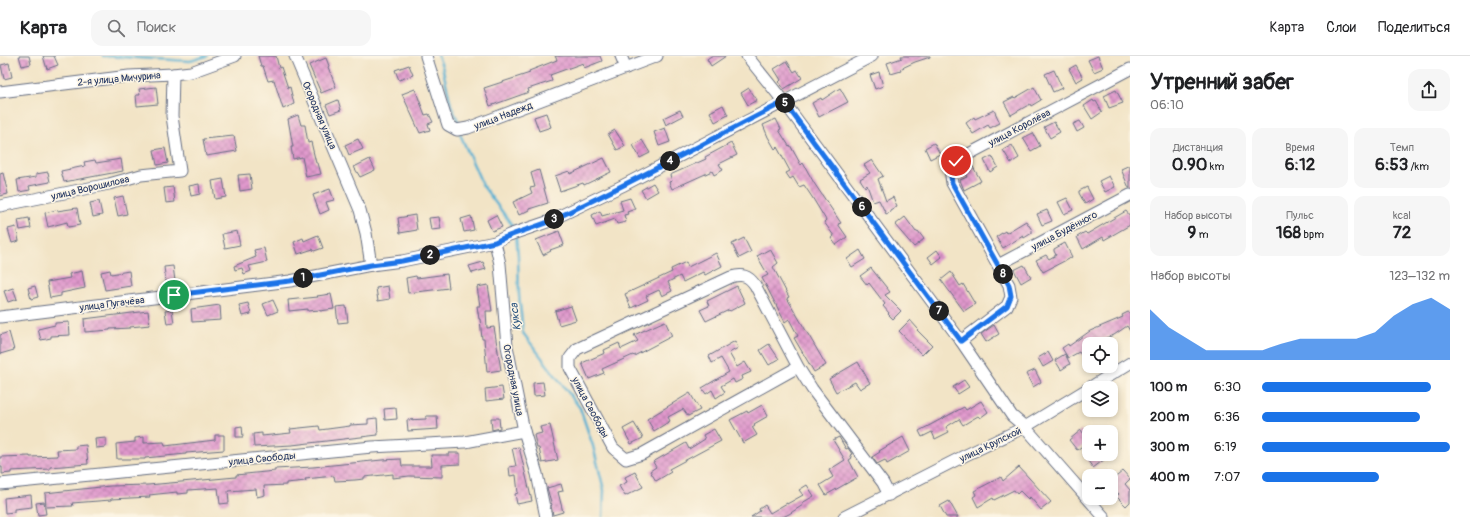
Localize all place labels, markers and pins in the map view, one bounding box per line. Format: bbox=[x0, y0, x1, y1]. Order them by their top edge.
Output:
pin: 5 bbox=[775, 93, 795, 113]
pin bbox=[939, 144, 973, 178]
pin: 4 bbox=[660, 151, 680, 171]
pin: 6 bbox=[852, 197, 872, 217]
pin: 3 bbox=[544, 209, 564, 229]
pin: 2 bbox=[420, 245, 440, 265]
pin: 8 bbox=[993, 264, 1013, 284]
pin: 1 bbox=[293, 268, 313, 288]
pin bbox=[157, 278, 191, 312]
pin: 7 bbox=[929, 301, 949, 321]

